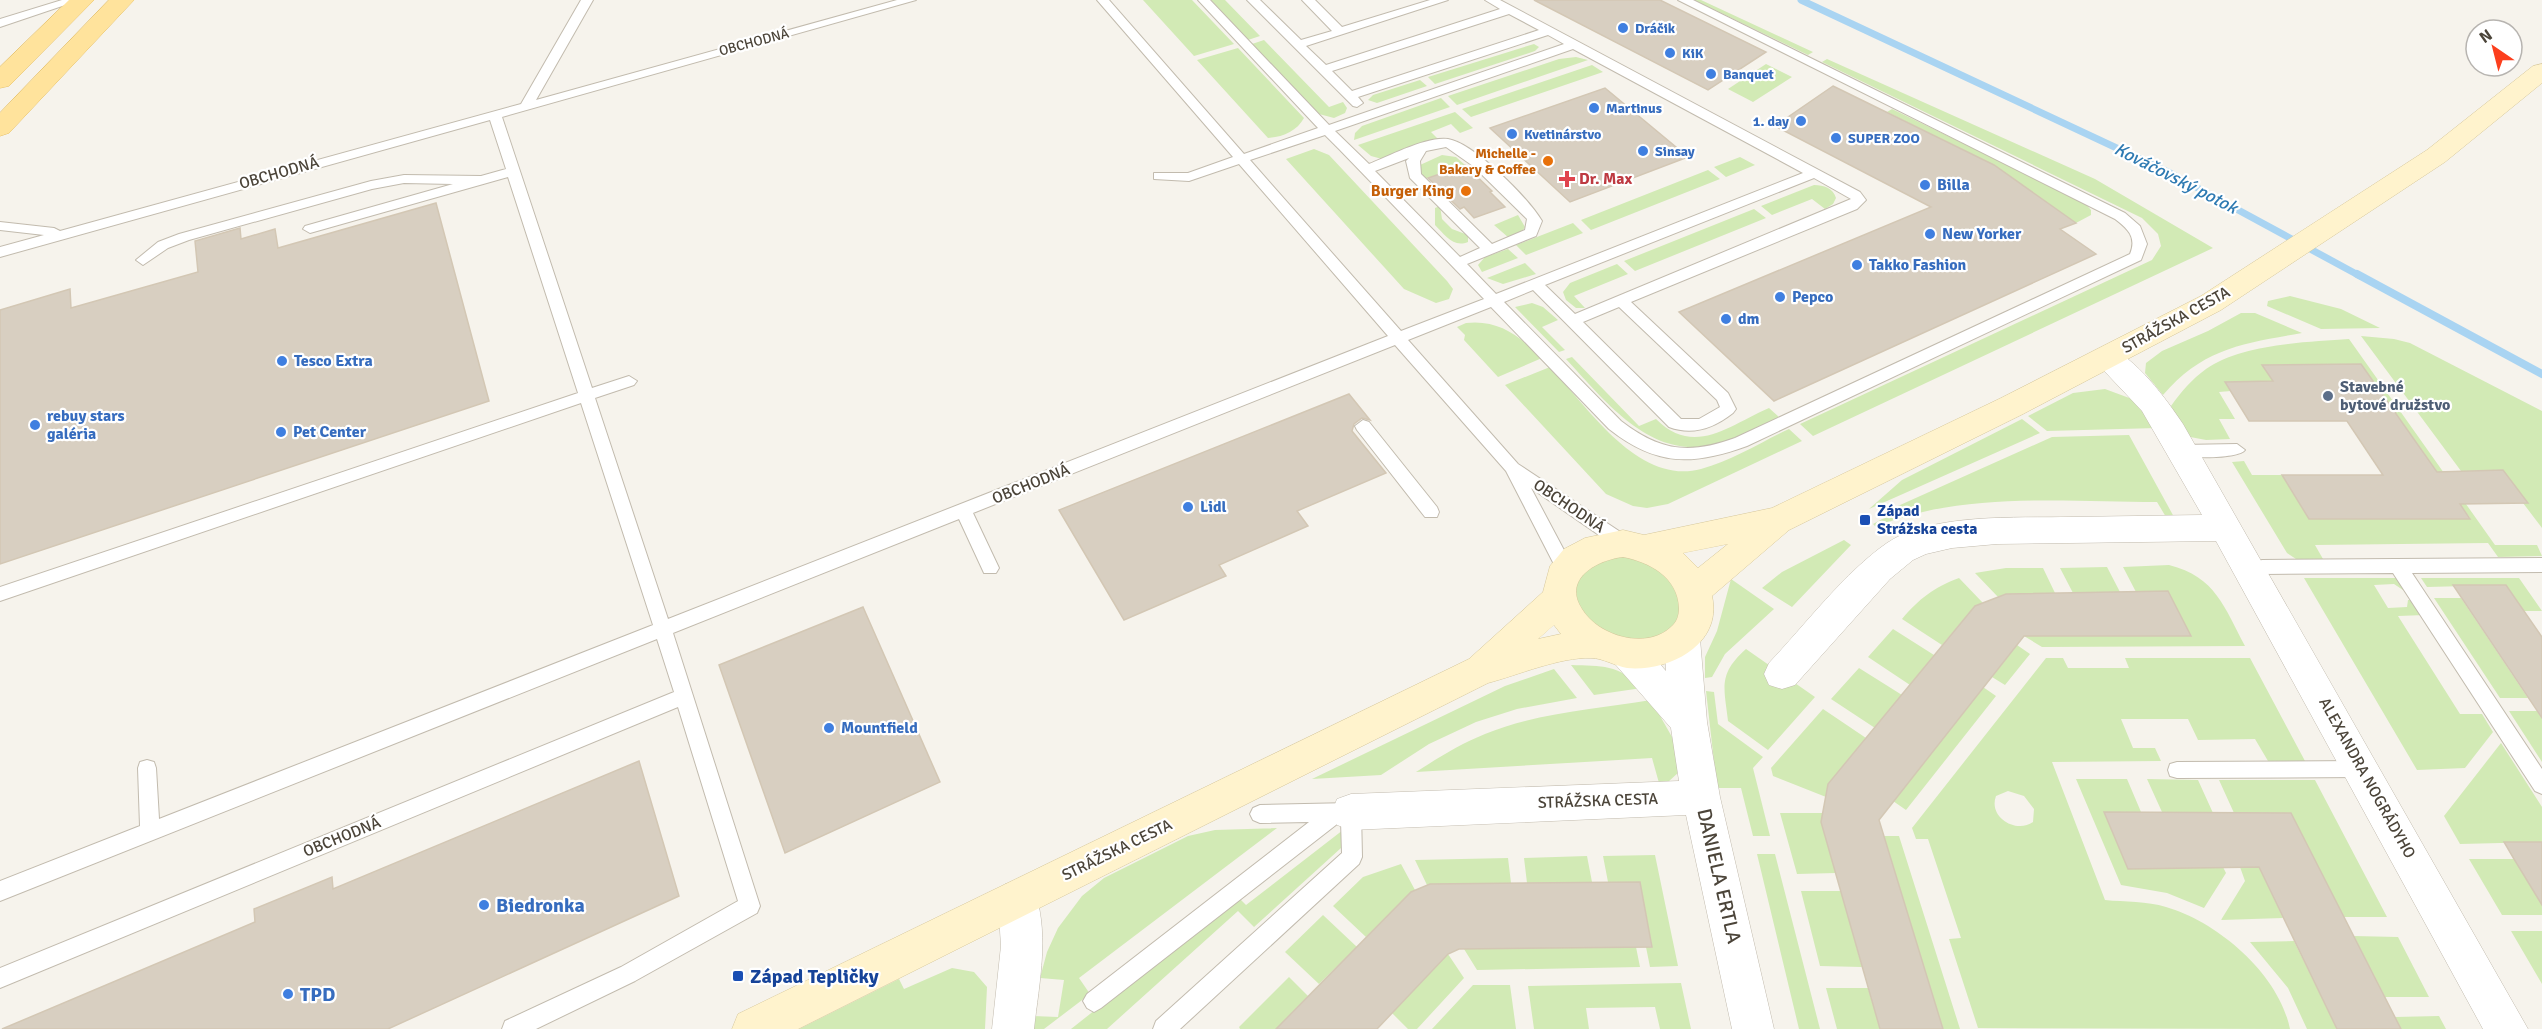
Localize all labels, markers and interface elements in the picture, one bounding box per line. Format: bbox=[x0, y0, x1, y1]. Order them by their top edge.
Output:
north arrow bbox=[2464, 18, 2524, 78]
place label: Dráčik bbox=[1635, 20, 1676, 37]
marker: Dráčik bbox=[1616, 21, 1630, 35]
street label: OBCHODNÁ bbox=[717, 24, 791, 60]
text: N bbox=[2476, 25, 2496, 48]
place label: KiK bbox=[1682, 45, 1704, 62]
marker: KiK bbox=[1663, 46, 1677, 60]
place label: Banquet bbox=[1723, 66, 1775, 83]
marker: Banquet bbox=[1704, 67, 1718, 81]
place label: Martinus bbox=[1606, 100, 1662, 117]
marker: Martinus bbox=[1587, 101, 1601, 115]
place label: 1. day bbox=[1753, 113, 1789, 130]
marker: 1. day bbox=[1794, 114, 1808, 128]
place label: Kvetinárstvo bbox=[1524, 126, 1601, 143]
marker: Kvetinárstvo bbox=[1505, 127, 1519, 141]
place label: SUPER ZOO bbox=[1848, 130, 1920, 147]
marker: SUPER ZOO bbox=[1829, 131, 1843, 145]
water label: Kováčovský potok bbox=[2111, 138, 2243, 219]
place label: Sinsay bbox=[1655, 143, 1695, 160]
marker: Sinsay bbox=[1636, 144, 1650, 158]
place label: Michelle - Bakery & Coffee bbox=[1439, 145, 1536, 178]
street label: OBCHODNÁ bbox=[237, 152, 321, 194]
marker: Michelle - Bakery & Coffee bbox=[1541, 154, 1555, 168]
place label: Dr. Max bbox=[1579, 169, 1633, 189]
marker: Dr. Max bbox=[1560, 172, 1574, 186]
place label: Billa bbox=[1937, 175, 1970, 195]
marker: Billa bbox=[1918, 178, 1932, 192]
place label: Burger King bbox=[1371, 181, 1454, 201]
marker: Burger King bbox=[1459, 184, 1473, 198]
place label: New Yorker bbox=[1942, 224, 2022, 244]
marker: New Yorker bbox=[1923, 227, 1937, 241]
place label: Takko Fashion bbox=[1869, 255, 1967, 275]
marker: Takko Fashion bbox=[1850, 258, 1864, 272]
street label: STRÁŽSKA CESTA bbox=[2119, 282, 2234, 358]
place label: Pepco bbox=[1792, 287, 1833, 307]
marker: Pepco bbox=[1773, 290, 1787, 304]
place label: dm bbox=[1738, 309, 1760, 329]
marker: dm bbox=[1719, 312, 1733, 326]
place label: Tesco Extra bbox=[294, 351, 373, 371]
marker: Tesco Extra bbox=[275, 354, 289, 368]
place label: Stavebné bytové družstvo bbox=[2340, 377, 2450, 415]
marker: Stavebné bytové družstvo bbox=[2321, 389, 2335, 403]
place label: rebuy stars galéria bbox=[47, 406, 125, 444]
marker: rebuy stars galéria bbox=[28, 418, 42, 432]
place label: Pet Center bbox=[293, 422, 367, 442]
marker: Pet Center bbox=[274, 425, 288, 439]
street label: OBCHODNÁ bbox=[989, 459, 1073, 509]
street label: OBCHODNÁ bbox=[1529, 475, 1609, 537]
place label: Lidl bbox=[1200, 497, 1227, 517]
marker: Lidl bbox=[1181, 500, 1195, 514]
place label: Západ Strážska cesta bbox=[1877, 501, 1977, 539]
marker: Západ Strážska cesta bbox=[1858, 513, 1872, 527]
street label: ALEXANDRA NOGRÁDYHO bbox=[2314, 694, 2420, 862]
place label: Mountfield bbox=[841, 718, 918, 738]
marker: Mountfield bbox=[822, 721, 836, 735]
street label: STRÁŽSKA CESTA bbox=[1538, 789, 1659, 813]
street label: DANIELA ERTLA bbox=[1691, 806, 1747, 946]
street label: OBCHODNÁ bbox=[300, 812, 384, 862]
street label: STRÁŽSKA CESTA bbox=[1059, 815, 1176, 885]
place label: Biedronka bbox=[496, 893, 585, 918]
marker: Biedronka bbox=[477, 898, 491, 912]
place label: Západ Tepličky bbox=[750, 964, 879, 989]
marker: Západ Tepličky bbox=[731, 969, 745, 983]
place label: TPD bbox=[300, 982, 335, 1007]
marker: TPD bbox=[281, 987, 295, 1001]

